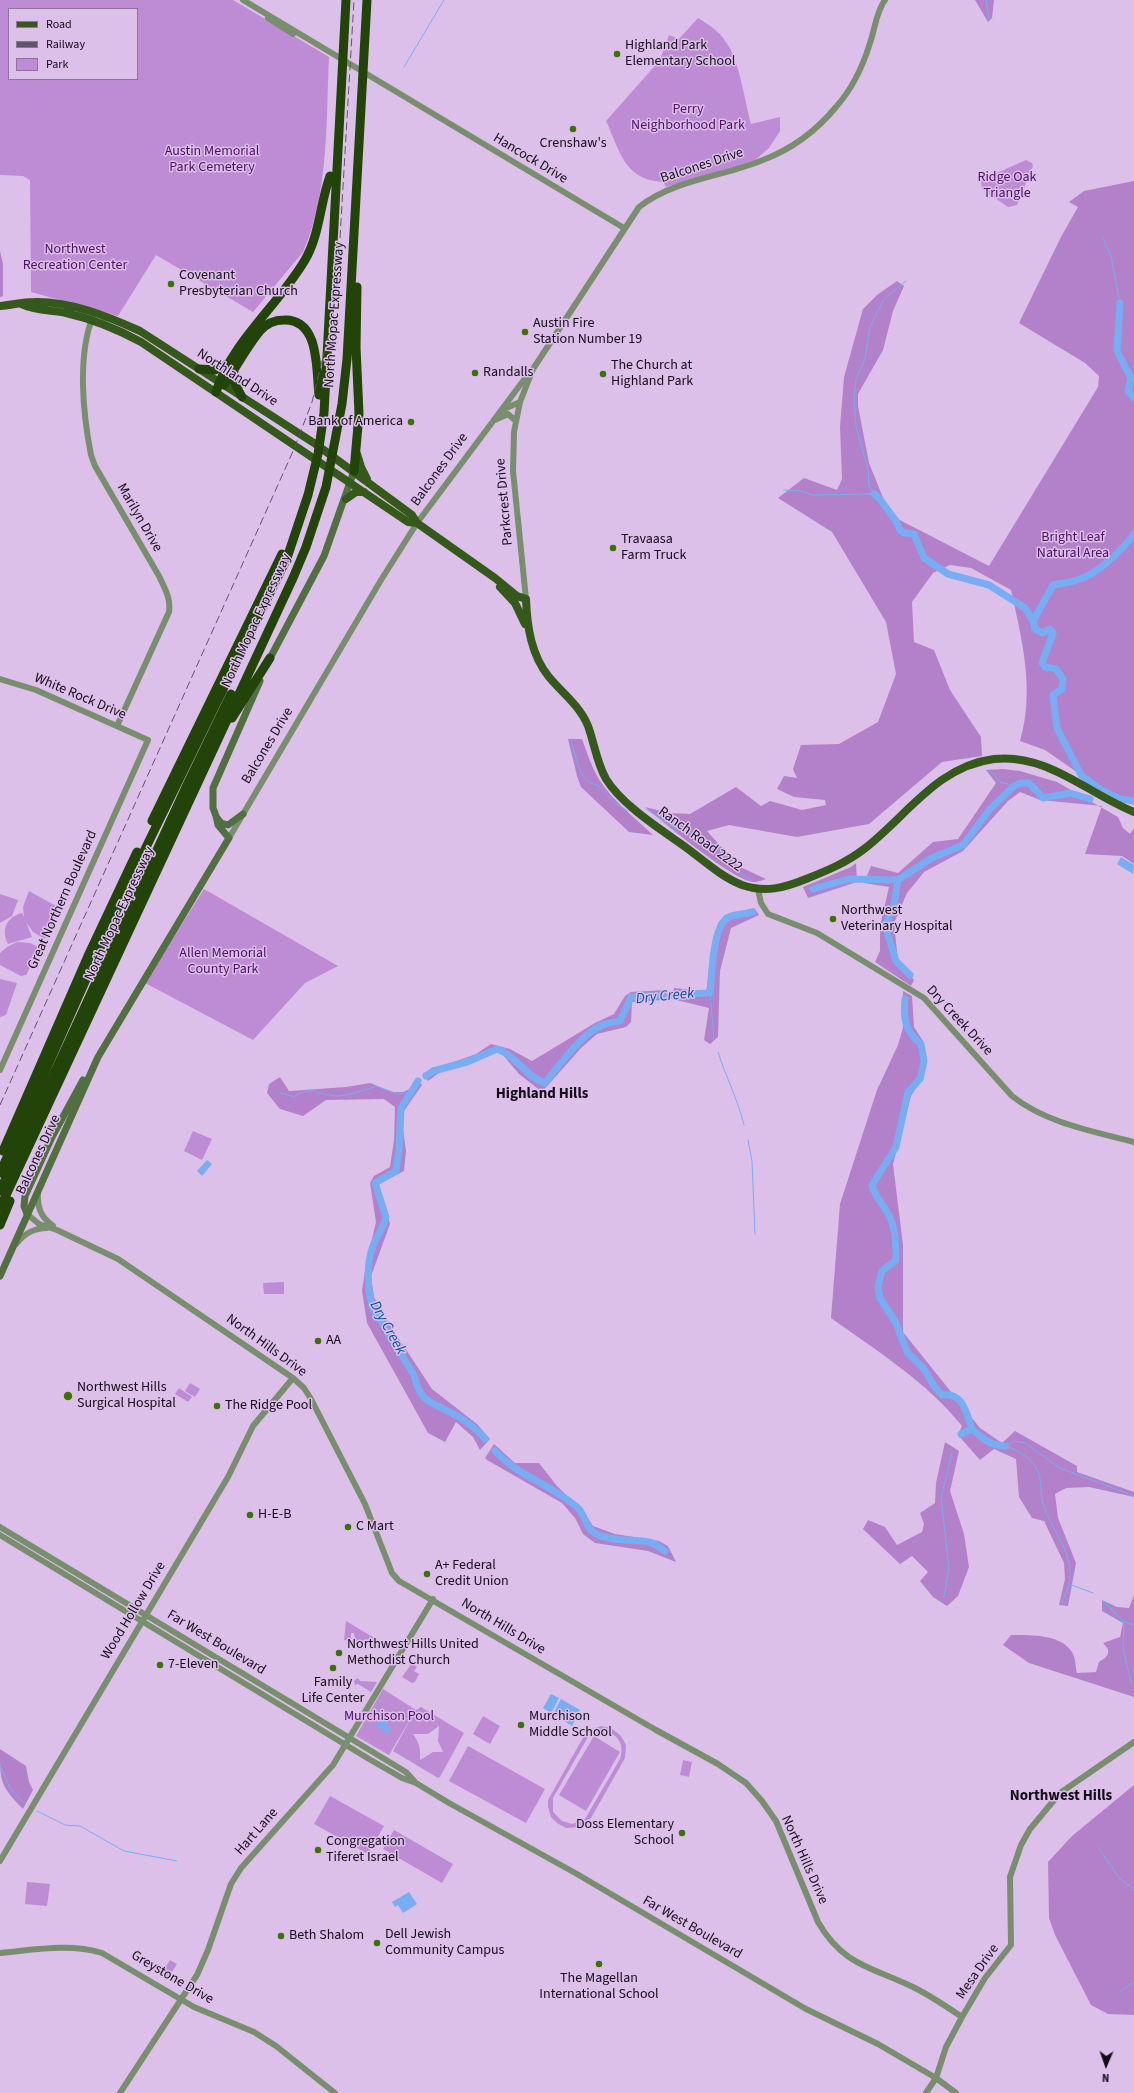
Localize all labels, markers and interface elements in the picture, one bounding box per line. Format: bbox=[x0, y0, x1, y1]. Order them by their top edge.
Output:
legend bbox=[8, 8, 138, 80]
text: Road bbox=[46, 16, 72, 33]
text: Railway bbox=[46, 36, 85, 53]
place label: Highland Park Elementary School bbox=[625, 38, 735, 70]
marker: Highland Park Elementary School bbox=[612, 49, 622, 59]
text: Park bbox=[46, 56, 68, 73]
park label: Perry Neighborhood Park bbox=[631, 102, 745, 134]
marker: Crenshaw's bbox=[568, 124, 578, 134]
street label: Hancock Drive bbox=[490, 130, 570, 188]
place label: Crenshaw's bbox=[540, 136, 606, 152]
park label: Austin Memorial Park Cemetery bbox=[165, 144, 259, 176]
street label: Balcones Drive bbox=[658, 145, 746, 187]
park label: Ridge Oak Triangle bbox=[977, 170, 1037, 202]
park label: Northwest Recreation Center bbox=[23, 242, 127, 274]
street label: North Mopac Expressway bbox=[322, 242, 348, 388]
place label: Covenant Presbyterian Church bbox=[179, 268, 298, 300]
marker: Covenant Presbyterian Church bbox=[166, 279, 176, 289]
place label: Austin Fire Station Number 19 bbox=[533, 316, 642, 348]
marker: Austin Fire Station Number 19 bbox=[520, 327, 530, 337]
street label: Northland Drive bbox=[193, 346, 281, 410]
place label: The Church at Highland Park bbox=[611, 358, 693, 390]
place label: Randalls bbox=[483, 365, 533, 381]
marker: Randalls bbox=[470, 368, 480, 378]
marker: The Church at Highland Park bbox=[598, 369, 608, 379]
place label: Bank of America bbox=[308, 414, 403, 430]
marker: Bank of America bbox=[406, 417, 416, 427]
street label: Balcones Drive bbox=[408, 430, 472, 510]
street label: Parkcrest Drive bbox=[493, 458, 517, 546]
street label: Marilyn Drive bbox=[113, 481, 165, 555]
park label: Bright Leaf Natural Area bbox=[1037, 530, 1109, 562]
place label: Travaasa Farm Truck bbox=[621, 532, 686, 564]
marker: Travaasa Farm Truck bbox=[608, 543, 618, 553]
street label: North Mopac Expressway bbox=[219, 551, 295, 691]
street label: White Rock Drive bbox=[32, 670, 128, 724]
street label: Balcones Drive bbox=[239, 705, 297, 787]
street label: Ranch Road 2222 bbox=[655, 804, 745, 876]
street label: Great Northern Boulevard bbox=[25, 828, 101, 972]
street label: North Mopac Expressway bbox=[82, 844, 158, 984]
place label: Northwest Veterinary Hospital bbox=[841, 903, 953, 936]
marker: Northwest Veterinary Hospital bbox=[828, 914, 838, 924]
park label: Allen Memorial County Park bbox=[179, 946, 267, 978]
street label: Dry Creek Drive bbox=[922, 982, 996, 1060]
water label: Dry Creek bbox=[635, 985, 695, 1009]
district label: Highland Hills bbox=[496, 1086, 588, 1104]
street label: Balcones Drive bbox=[13, 1112, 65, 1198]
water label: Dry Creek bbox=[365, 1298, 409, 1358]
street label: North Hills Drive bbox=[222, 1311, 310, 1381]
place label: AA bbox=[326, 1333, 341, 1349]
marker: AA bbox=[313, 1336, 323, 1346]
place label: Northwest Hills Surgical Hospital bbox=[77, 1380, 176, 1412]
marker: Northwest Hills Surgical Hospital bbox=[62, 1390, 74, 1402]
place label: The Ridge Pool bbox=[225, 1398, 312, 1414]
marker: The Ridge Pool bbox=[212, 1401, 222, 1411]
place label: H-E-B bbox=[258, 1507, 291, 1523]
marker: H-E-B bbox=[245, 1510, 255, 1520]
place label: C Mart bbox=[356, 1519, 394, 1535]
marker: C Mart bbox=[343, 1522, 353, 1532]
place label: A+ Federal Credit Union bbox=[435, 1558, 509, 1590]
street label: Wood Hollow Drive bbox=[98, 1559, 170, 1663]
marker: A+ Federal Credit Union bbox=[422, 1569, 432, 1579]
street label: North Hills Drive bbox=[458, 1595, 548, 1659]
street label: Far West Boulevard bbox=[164, 1607, 268, 1679]
place label: Northwest Hills United Methodist Church bbox=[347, 1637, 479, 1670]
marker: Northwest Hills United Methodist Church bbox=[334, 1648, 344, 1658]
place label: 7-Eleven bbox=[168, 1657, 218, 1673]
marker: 7-Eleven bbox=[155, 1660, 165, 1670]
marker: Family Life Center bbox=[328, 1663, 338, 1673]
place label: Family Life Center bbox=[302, 1675, 364, 1708]
park label: Murchison Pool bbox=[344, 1709, 434, 1725]
place label: Murchison Middle School bbox=[529, 1709, 612, 1742]
marker: Murchison Middle School bbox=[516, 1720, 526, 1730]
district label: Northwest Hills bbox=[1010, 1788, 1112, 1806]
street label: Hart Lane bbox=[232, 1805, 282, 1859]
street label: North Hills Drive bbox=[777, 1813, 831, 1907]
place label: Doss Elementary School bbox=[576, 1817, 674, 1850]
marker: Doss Elementary School bbox=[677, 1828, 687, 1838]
place label: Congregation Tiferet Israel bbox=[326, 1834, 405, 1866]
marker: Congregation Tiferet Israel bbox=[313, 1845, 323, 1855]
street label: Far West Boulevard bbox=[639, 1893, 745, 1963]
place label: Dell Jewish Community Campus bbox=[385, 1927, 504, 1960]
place label: Beth Shalom bbox=[289, 1928, 364, 1944]
marker: Beth Shalom bbox=[276, 1931, 286, 1941]
marker: Dell Jewish Community Campus bbox=[372, 1938, 382, 1948]
street label: Mesa Drive bbox=[953, 1941, 1003, 2003]
street label: Greystone Drive bbox=[128, 1948, 216, 2008]
marker: The Magellan International School bbox=[594, 1959, 604, 1969]
place label: The Magellan International School bbox=[539, 1971, 659, 2004]
north arrow bbox=[1086, 2045, 1126, 2085]
text: N bbox=[1102, 2070, 1109, 2085]

